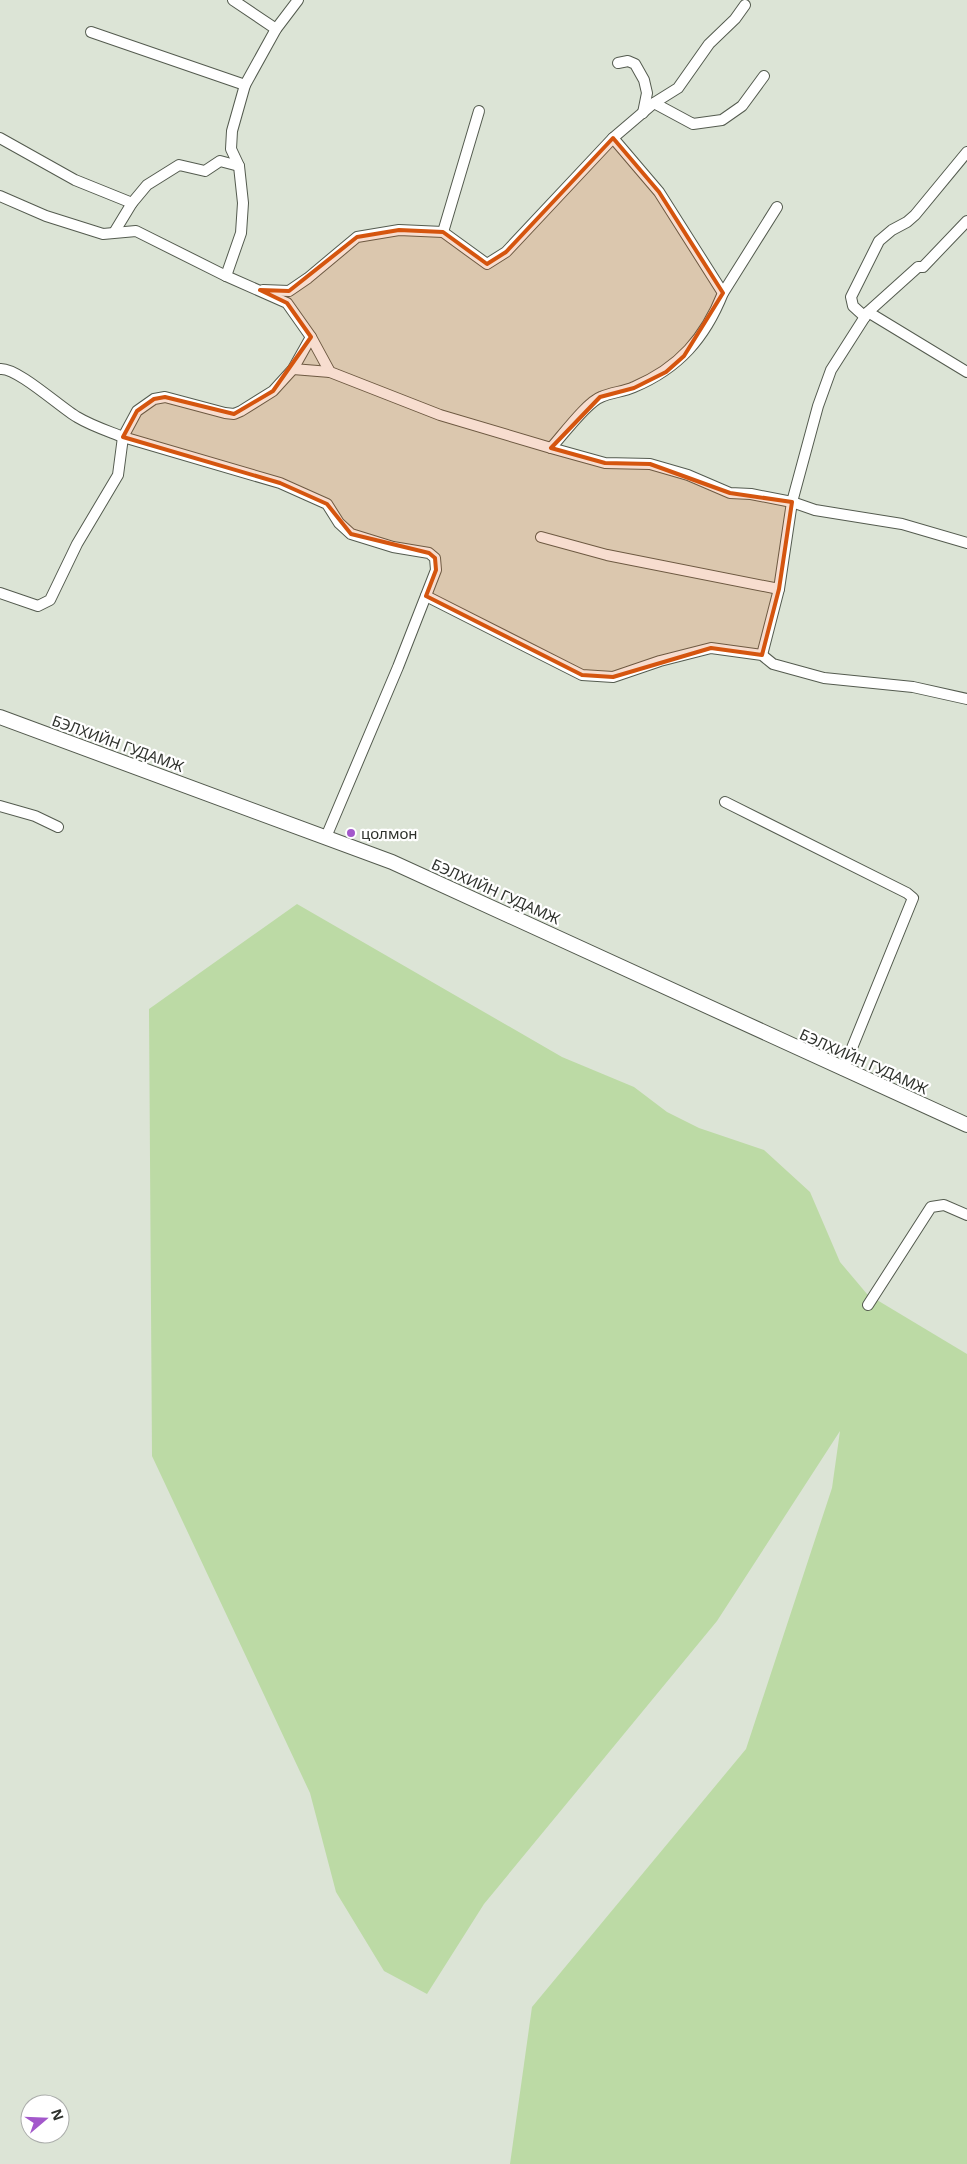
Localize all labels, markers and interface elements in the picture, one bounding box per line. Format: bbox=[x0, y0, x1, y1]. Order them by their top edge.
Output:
street label: БЭЛХИЙН ГУДАМЖ bbox=[49, 710, 187, 776]
place label: цолмон bbox=[361, 823, 418, 843]
marker: цолмон bbox=[345, 827, 357, 839]
street label: БЭЛХИЙН ГУДАМЖ bbox=[429, 854, 564, 929]
street label: БЭЛХИЙН ГУДАМЖ bbox=[797, 1024, 932, 1099]
north arrow bbox=[20, 2094, 70, 2144]
text: N bbox=[47, 2106, 69, 2123]

